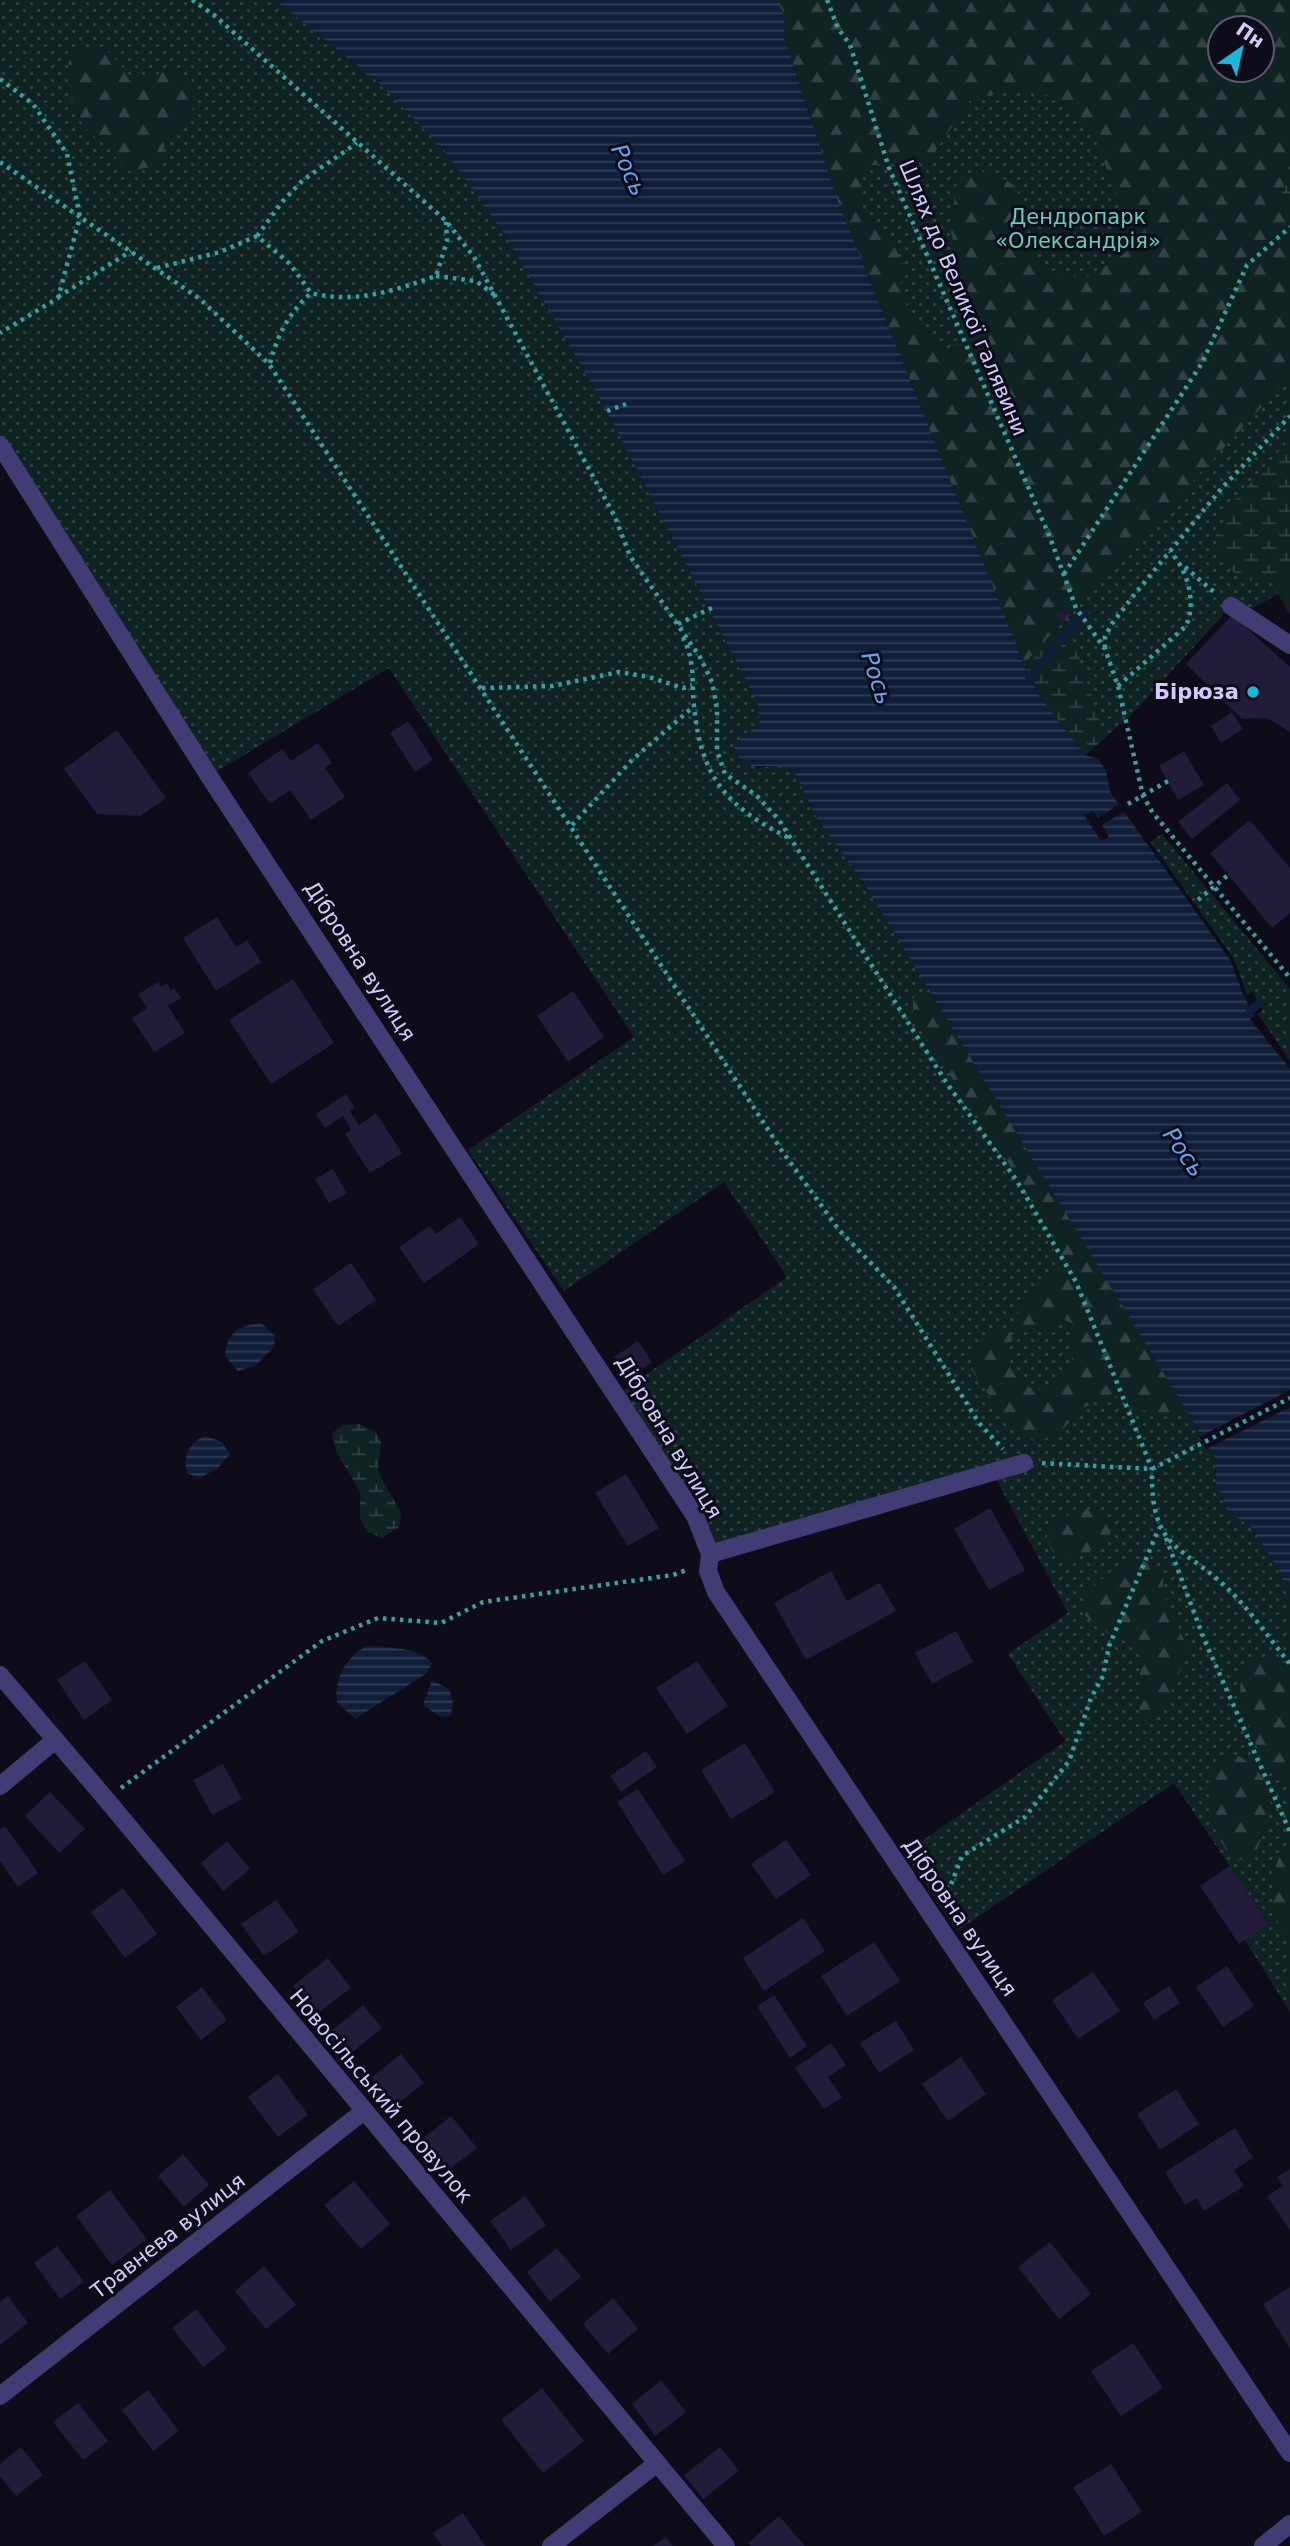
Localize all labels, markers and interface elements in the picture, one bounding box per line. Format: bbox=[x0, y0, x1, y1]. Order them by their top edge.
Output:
north arrow bbox=[1206, 14, 1276, 84]
text: Пн bbox=[1232, 18, 1269, 52]
water label: Рось bbox=[606, 140, 652, 200]
street label: Шлях до Великої галявини bbox=[894, 156, 1032, 440]
park label: Дендропарк «Олександрія» bbox=[995, 205, 1161, 253]
water label: Рось bbox=[856, 648, 898, 708]
place label: Бірюза bbox=[1154, 680, 1239, 704]
marker: Бірюза bbox=[1245, 684, 1261, 700]
street label: Дібровна вулиця bbox=[299, 877, 421, 1045]
water label: Рось bbox=[1158, 1122, 1210, 1182]
street label: Дібровна вулиця bbox=[611, 1351, 727, 1523]
street label: Дібровна вулиця bbox=[898, 1833, 1022, 2001]
street label: Новосільський провулок bbox=[285, 1984, 477, 2208]
street label: Травнева вулиця bbox=[85, 2168, 250, 2304]

